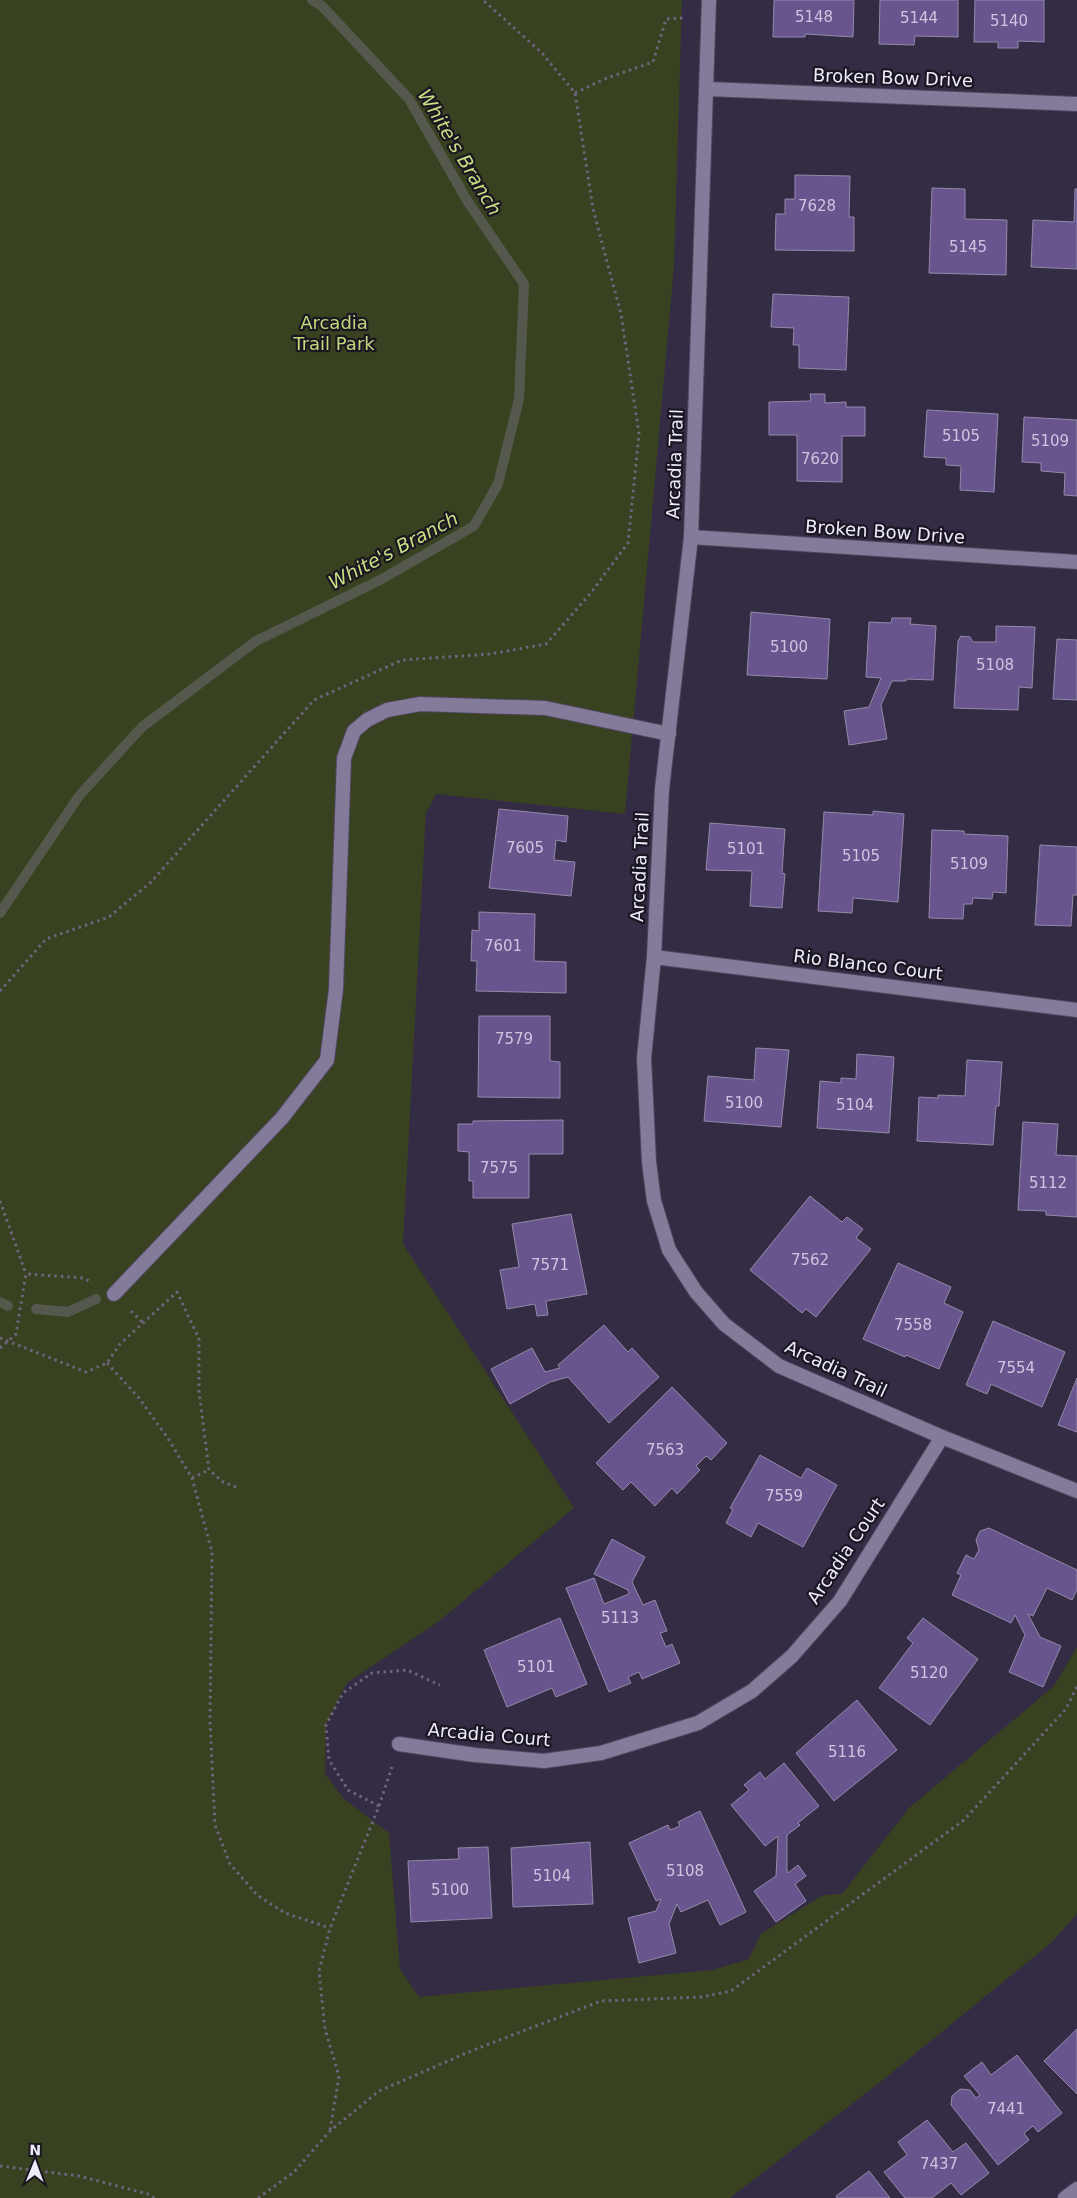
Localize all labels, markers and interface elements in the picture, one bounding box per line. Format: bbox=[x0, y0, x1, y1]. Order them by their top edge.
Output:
house number: 5148 bbox=[795, 8, 833, 26]
house number: 5144 bbox=[900, 9, 938, 27]
house number: 5140 bbox=[990, 12, 1028, 30]
street label: Broken Bow Drive bbox=[813, 64, 973, 91]
water label: White's Branch bbox=[414, 85, 506, 219]
house number: 7628 bbox=[798, 197, 836, 215]
house number: 5145 bbox=[949, 238, 987, 256]
park label: Arcadia Trail Park bbox=[292, 312, 375, 354]
street label: Arcadia Trail bbox=[662, 409, 687, 519]
house number: 5105 bbox=[942, 427, 980, 445]
house number: 5109 bbox=[1031, 432, 1069, 450]
house number: 7620 bbox=[801, 450, 839, 468]
water label: White's Branch bbox=[325, 507, 461, 593]
street label: Broken Bow Drive bbox=[804, 515, 966, 548]
house number: 5100 bbox=[770, 638, 808, 656]
house number: 5108 bbox=[976, 656, 1014, 674]
street label: Arcadia Trail bbox=[626, 811, 653, 923]
house number: 7605 bbox=[506, 839, 544, 857]
house number: 5101 bbox=[727, 840, 765, 858]
house number: 5105 bbox=[842, 847, 880, 865]
house number: 5109 bbox=[950, 855, 988, 873]
house number: 7601 bbox=[484, 937, 522, 955]
street label: Rio Blanco Court bbox=[792, 945, 944, 984]
house number: 7579 bbox=[495, 1030, 533, 1048]
house number: 5100 bbox=[725, 1094, 763, 1112]
house number: 5104 bbox=[836, 1096, 874, 1114]
house number: 7575 bbox=[480, 1159, 518, 1177]
house number: 5112 bbox=[1029, 1174, 1067, 1192]
house number: 7562 bbox=[791, 1251, 829, 1269]
house number: 7571 bbox=[531, 1256, 569, 1274]
house number: 7558 bbox=[894, 1316, 932, 1334]
street label: Arcadia Trail bbox=[782, 1336, 891, 1401]
house number: 7554 bbox=[997, 1359, 1035, 1377]
house number: 7563 bbox=[646, 1441, 684, 1459]
house number: 7559 bbox=[765, 1487, 803, 1505]
street label: Arcadia Court bbox=[803, 1494, 889, 1608]
house number: 5113 bbox=[601, 1609, 639, 1627]
house number: 5101 bbox=[517, 1658, 555, 1676]
house number: 5120 bbox=[910, 1664, 948, 1682]
street label: Arcadia Court bbox=[427, 1719, 551, 1750]
house number: 5116 bbox=[828, 1743, 866, 1761]
house number: 5108 bbox=[666, 1862, 704, 1880]
house number: 5104 bbox=[533, 1867, 571, 1885]
house number: 5100 bbox=[431, 1881, 469, 1899]
house number: 7441 bbox=[987, 2100, 1025, 2118]
north arrow bbox=[10, 2138, 60, 2188]
text: N bbox=[29, 2142, 41, 2158]
house number: 7437 bbox=[920, 2155, 958, 2173]

